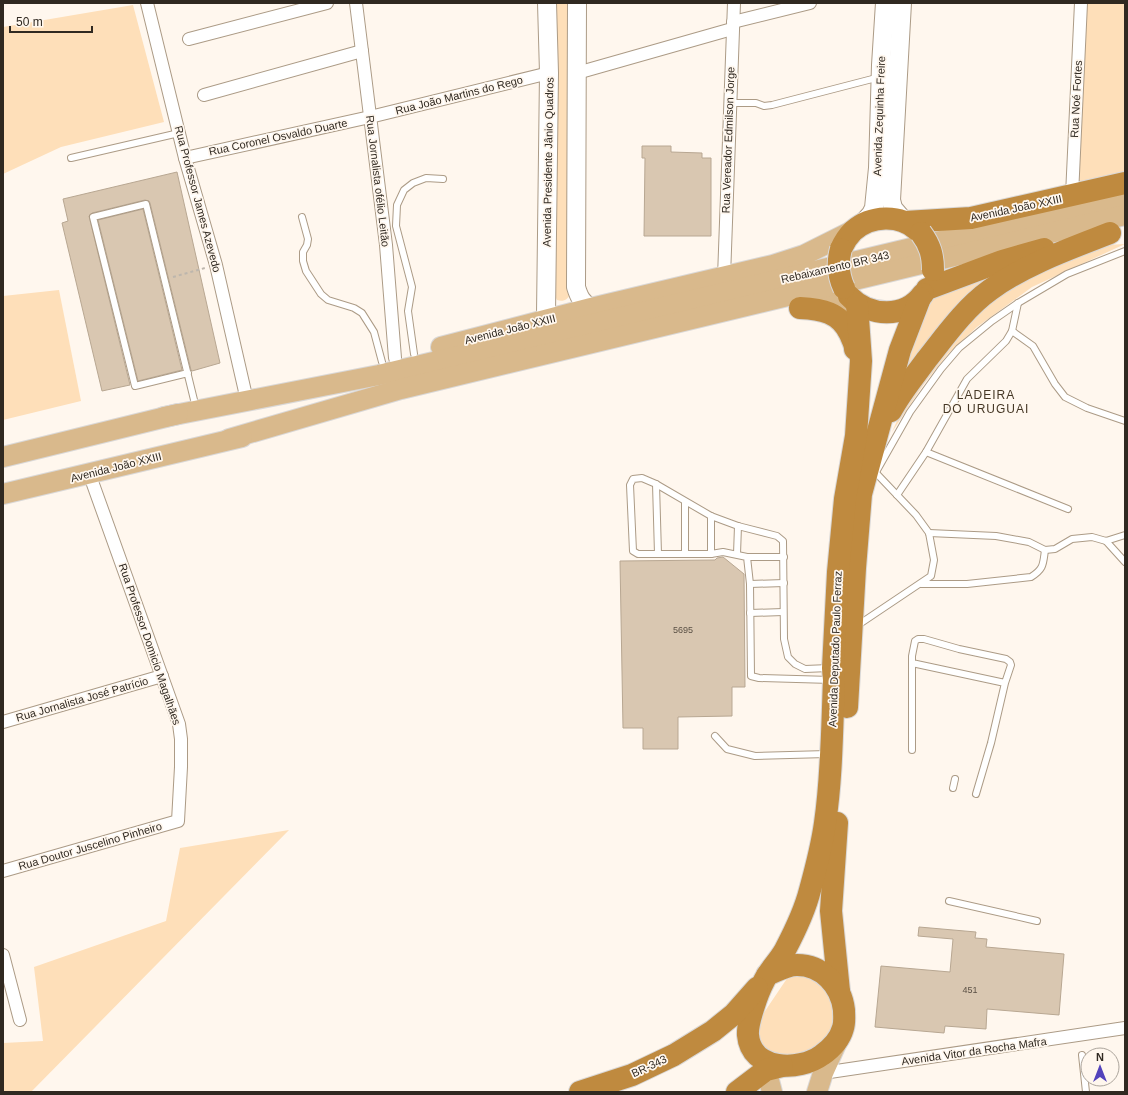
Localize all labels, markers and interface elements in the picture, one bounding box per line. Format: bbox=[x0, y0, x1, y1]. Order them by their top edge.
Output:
scale bar bbox=[10, 8, 92, 34]
text: 50 m bbox=[16, 15, 43, 29]
street label: Avenida Zequinha Freire bbox=[871, 56, 887, 176]
street label: Rua Noé Fortes bbox=[1068, 59, 1084, 138]
street label: Rua Vereador Edmilson Jorge bbox=[719, 66, 737, 214]
street label: Rua João Martins do Rego bbox=[394, 73, 524, 117]
street label: Avenida Presidente Jânio Quadros bbox=[541, 77, 555, 247]
street label: Rua Jornalista ofélio Leitão bbox=[364, 114, 392, 248]
street label: Rua Coronel Osvaldo Duarte bbox=[208, 116, 348, 158]
street label: Rua Professor James Azevedo bbox=[173, 125, 223, 273]
street label: Avenida João XXIII bbox=[969, 192, 1063, 224]
street label: Rebaixamento BR 343 bbox=[780, 249, 890, 285]
street label: Avenida João XXIII bbox=[463, 312, 557, 346]
district label: LADEIRA DO URUGUAI bbox=[943, 388, 1029, 416]
street label: Avenida João XXIII bbox=[69, 450, 163, 484]
street label: Rua Professor Domicio Magalhães bbox=[117, 562, 184, 727]
street label: Avenida Deputado Paulo Ferraz bbox=[826, 571, 844, 727]
house number: 5695 bbox=[673, 625, 693, 635]
street label: Rua Jornalista José Patrício bbox=[15, 674, 149, 724]
street label: Rua Doutor Juscelino Pinheiro bbox=[17, 820, 163, 872]
house number: 451 bbox=[962, 985, 978, 995]
street label: Avenida Vitor da Rocha Mafra bbox=[901, 1035, 1048, 1067]
north arrow bbox=[1080, 1047, 1120, 1087]
text: N bbox=[1096, 1051, 1104, 1063]
street label: BR-343 bbox=[630, 1053, 668, 1079]

